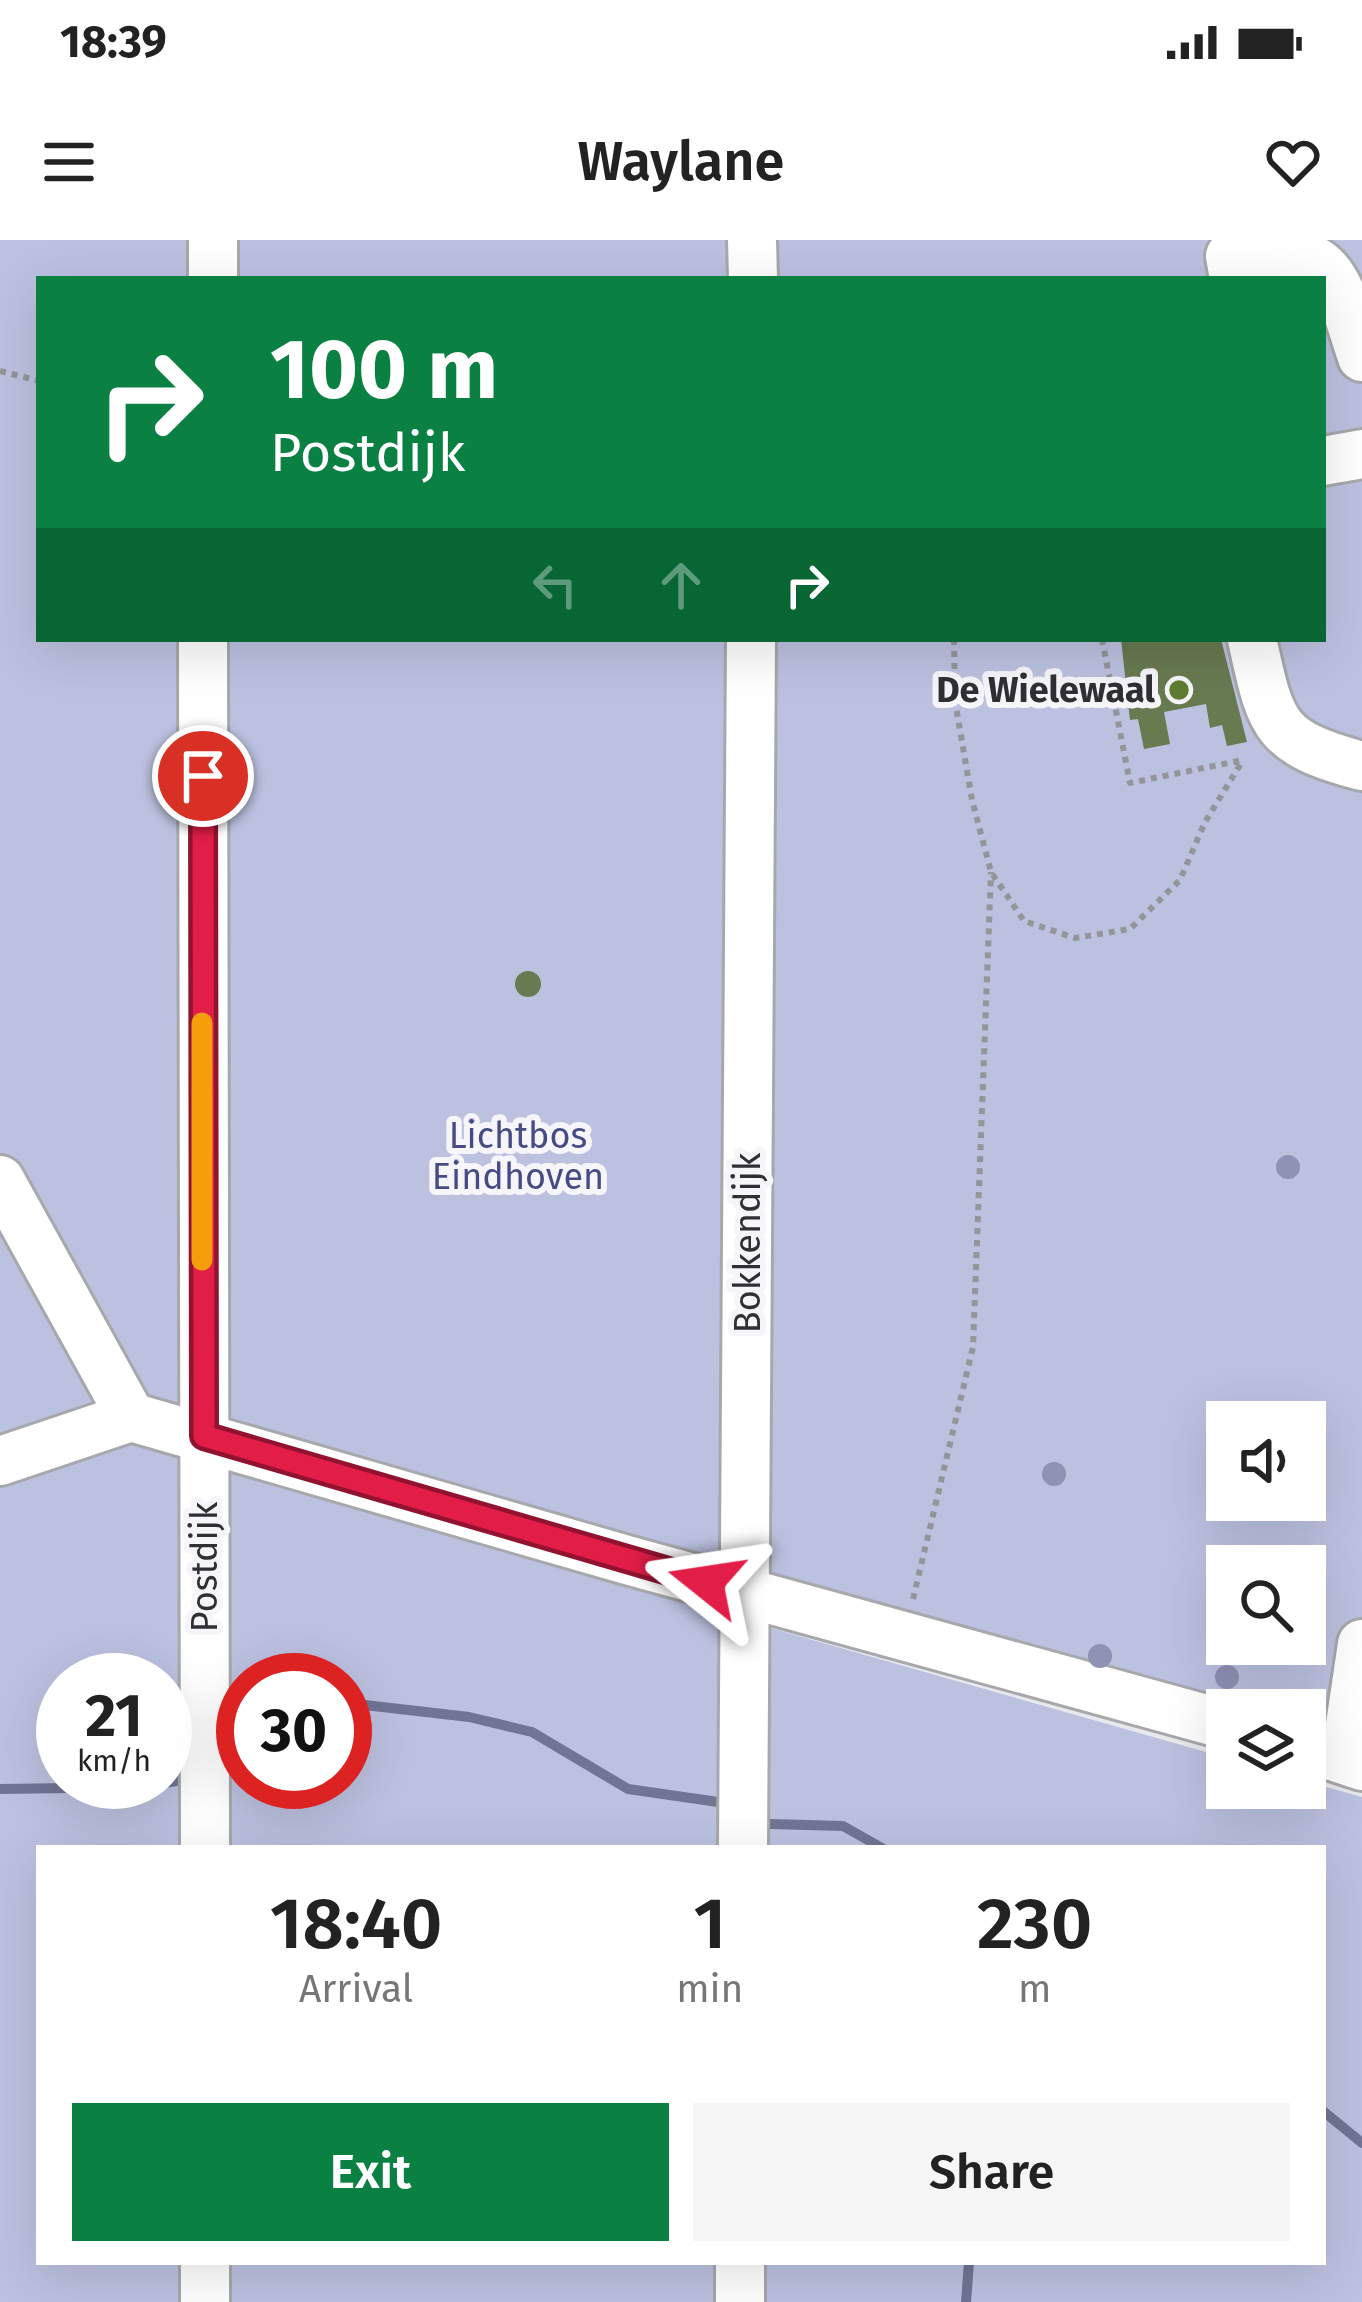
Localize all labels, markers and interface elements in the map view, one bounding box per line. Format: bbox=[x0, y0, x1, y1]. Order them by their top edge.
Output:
text: 18:39 bbox=[60, 15, 167, 69]
icon: menu bbox=[36, 129, 102, 195]
icon: heart bbox=[1260, 129, 1326, 195]
text: Waylane bbox=[578, 130, 784, 194]
text: 100 m bbox=[270, 319, 498, 420]
icon: right bbox=[72, 324, 228, 480]
text: Postdijk bbox=[270, 421, 465, 485]
icon: left bbox=[522, 552, 588, 618]
icon: ahead bbox=[648, 552, 714, 618]
icon: right bbox=[774, 552, 840, 618]
place label: De Wielewaal bbox=[936, 668, 1155, 712]
marker: De Wielewaal bbox=[1166, 677, 1192, 703]
pin bbox=[152, 725, 254, 827]
icon: arrive bbox=[170, 743, 236, 809]
park label: Lichtbos Eindhoven bbox=[432, 1114, 604, 1199]
street label: Bokkendijk bbox=[726, 1152, 770, 1333]
map controls bbox=[1206, 1401, 1326, 1809]
button: sound bbox=[1206, 1401, 1326, 1521]
street label: Postdijk bbox=[183, 1501, 227, 1632]
position arrow bbox=[643, 1519, 769, 1645]
button: search bbox=[1206, 1545, 1326, 1665]
speed limit sign: 30 bbox=[216, 1653, 372, 1809]
text: 21 bbox=[85, 1680, 143, 1752]
button: layers bbox=[1206, 1689, 1326, 1809]
text: km/h bbox=[77, 1743, 151, 1779]
text: 18:40 bbox=[270, 1881, 443, 1967]
text: 1 bbox=[693, 1881, 726, 1967]
text: 230 bbox=[977, 1881, 1092, 1967]
text: Arrival bbox=[299, 1966, 413, 2012]
text: min bbox=[676, 1966, 743, 2012]
text: m bbox=[1018, 1966, 1051, 2012]
button: Exit bbox=[72, 2103, 669, 2241]
button: Share bbox=[693, 2103, 1290, 2241]

